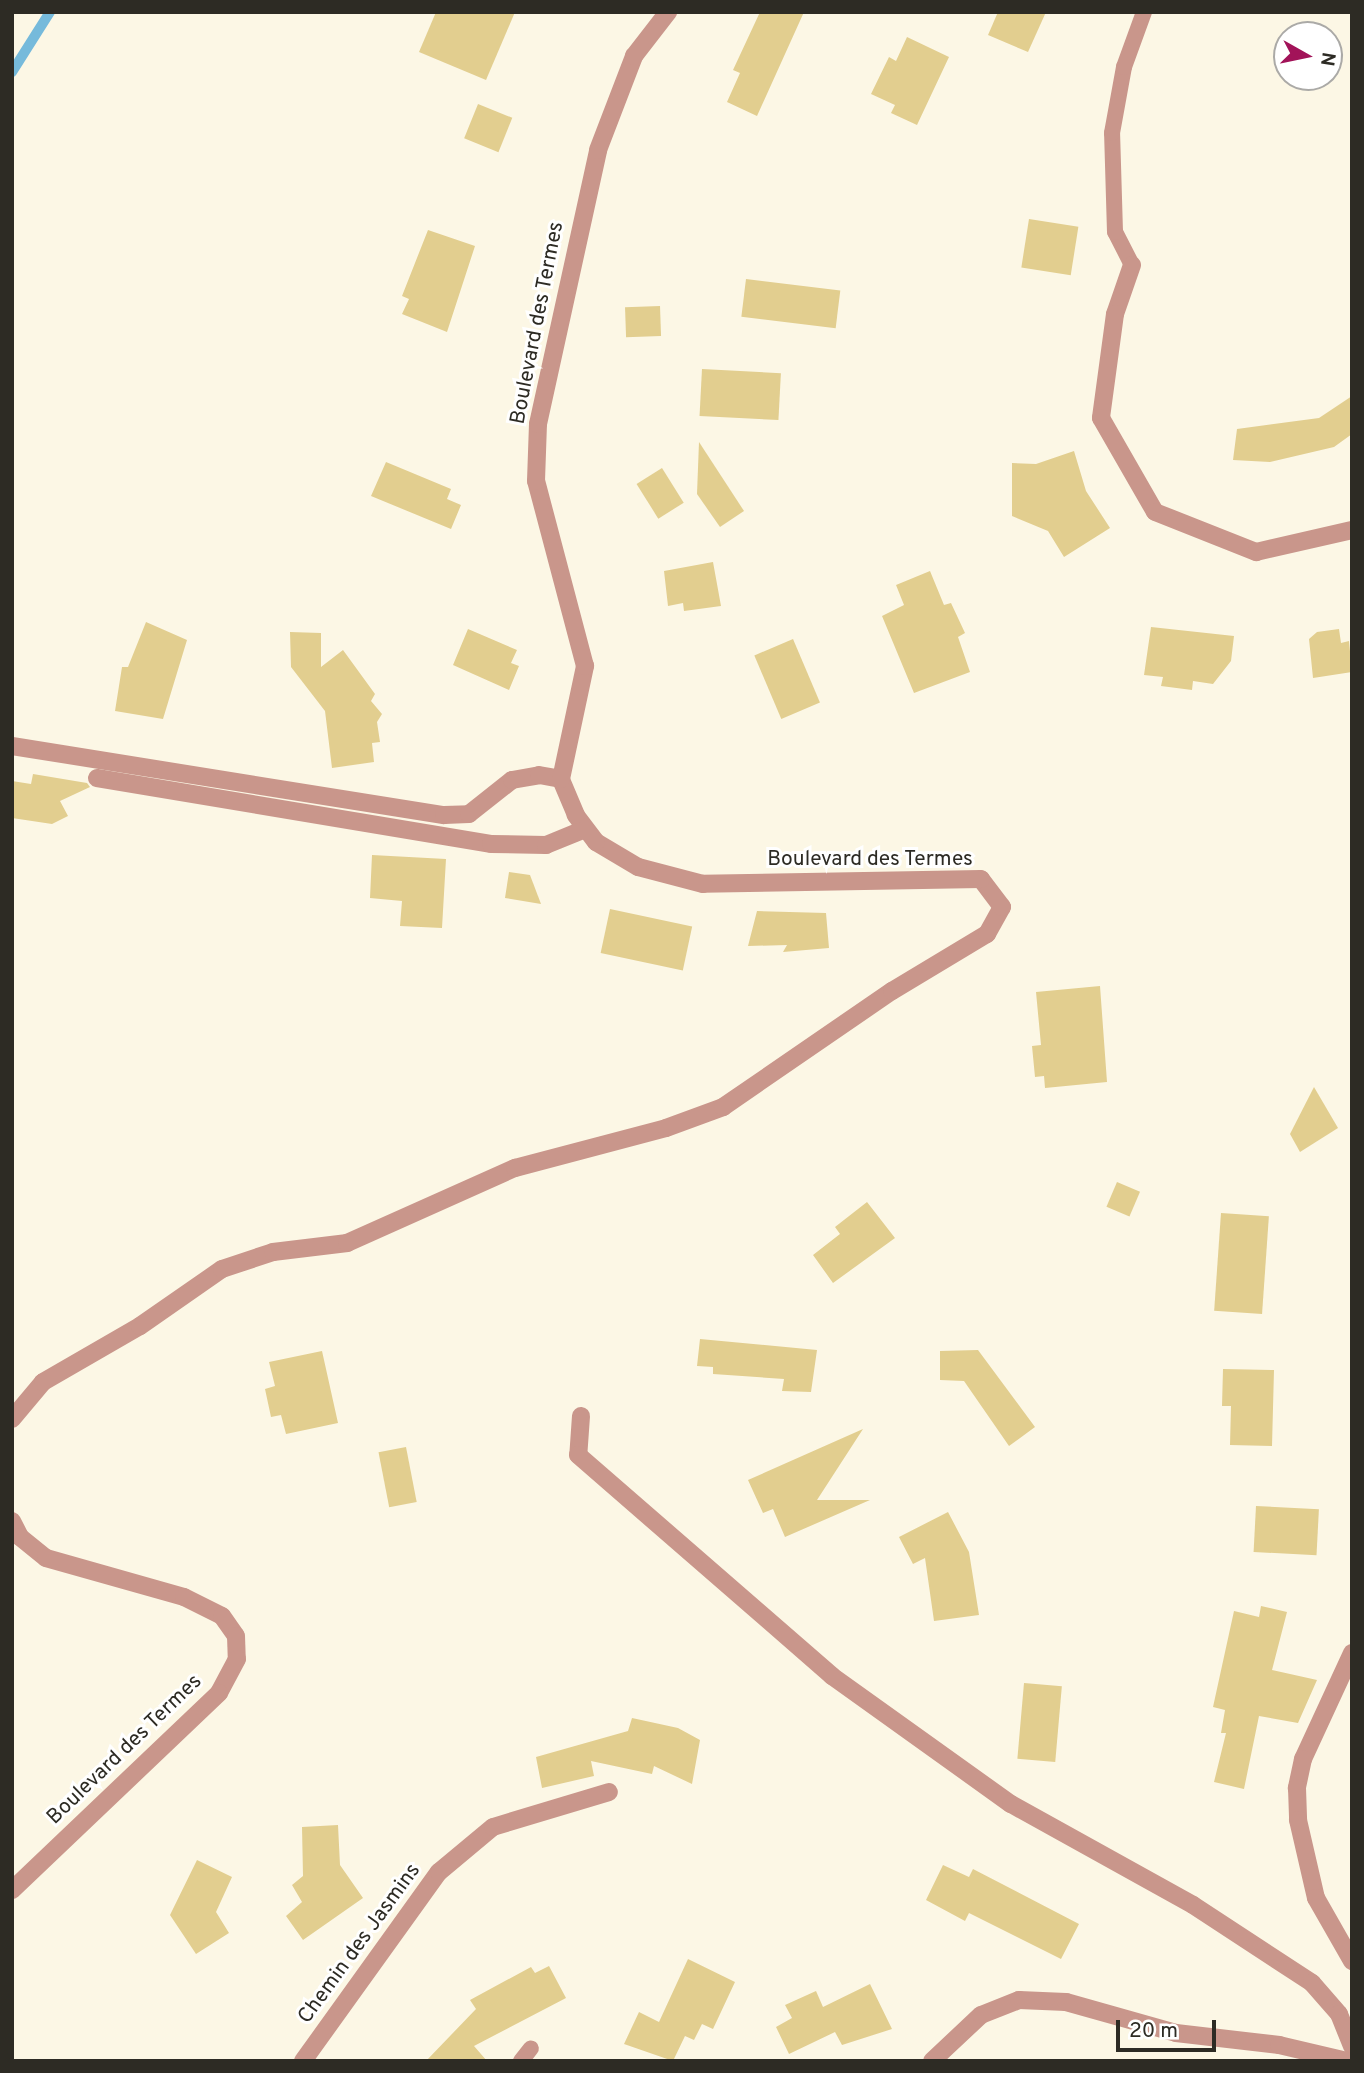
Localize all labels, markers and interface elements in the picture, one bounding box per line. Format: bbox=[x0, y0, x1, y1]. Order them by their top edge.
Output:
north arrow bbox=[1273, 21, 1343, 91]
text: N bbox=[1314, 50, 1340, 68]
street label: Boulevard des Termes bbox=[506, 219, 570, 427]
street label: Boulevard des Termes bbox=[767, 847, 973, 873]
street label: Boulevard des Termes bbox=[42, 1669, 208, 1831]
street label: Chemin des Jasmins bbox=[293, 1859, 427, 2029]
scale bar bbox=[1119, 2007, 1219, 2050]
text: 20 m bbox=[1129, 2018, 1178, 2045]

